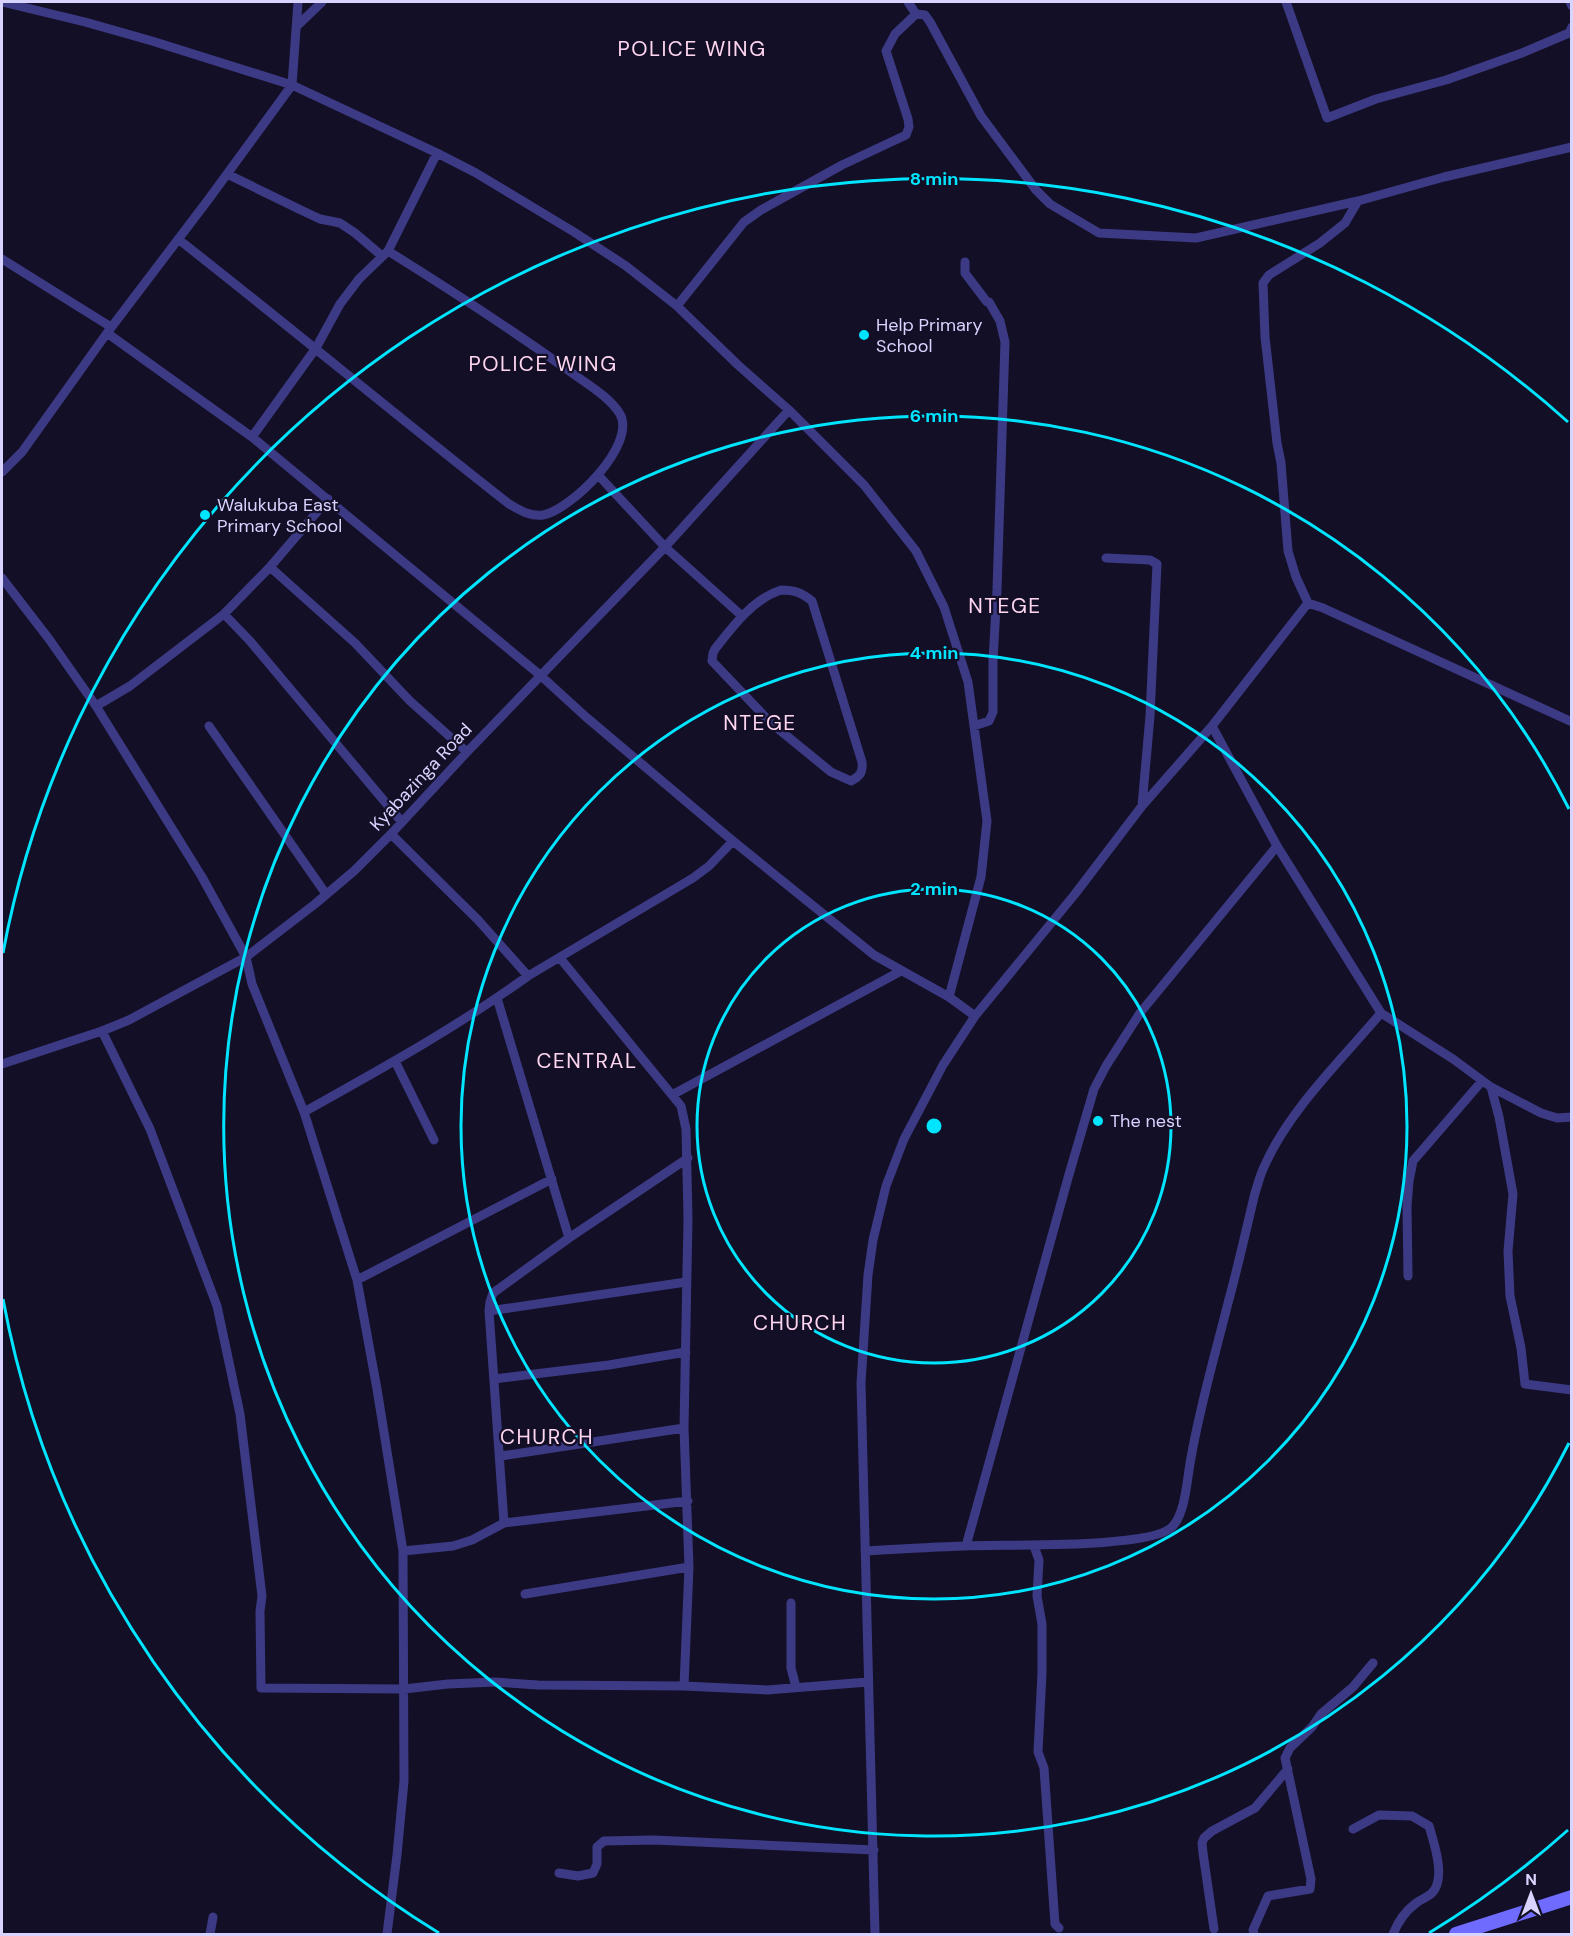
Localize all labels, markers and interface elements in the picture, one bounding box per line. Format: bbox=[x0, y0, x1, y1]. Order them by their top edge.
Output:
district label: POLICE WING bbox=[617, 35, 767, 63]
text: 8 min bbox=[910, 167, 958, 191]
place label: Help Primary School bbox=[876, 313, 982, 358]
marker: Help Primary School bbox=[857, 328, 871, 342]
district label: POLICE WING bbox=[468, 350, 618, 378]
text: 6 min bbox=[910, 404, 958, 428]
place label: Walukuba East Primary School bbox=[217, 493, 342, 538]
marker: Walukuba East Primary School bbox=[198, 508, 212, 522]
district label: NTEGE bbox=[968, 592, 1042, 620]
text: 4 min bbox=[910, 641, 958, 665]
district label: NTEGE bbox=[723, 709, 797, 737]
street label: Kyabazinga Road bbox=[365, 718, 477, 836]
text: 2 min bbox=[910, 877, 958, 901]
district label: CENTRAL bbox=[536, 1047, 638, 1075]
place label: The nest bbox=[1110, 1109, 1182, 1133]
marker: The nest bbox=[1091, 1114, 1105, 1128]
centre of rings bbox=[924, 1116, 944, 1136]
district label: CHURCH bbox=[753, 1309, 847, 1337]
district label: CHURCH bbox=[500, 1423, 594, 1451]
north arrow bbox=[1501, 1864, 1561, 1924]
text: N bbox=[1525, 1869, 1537, 1890]

